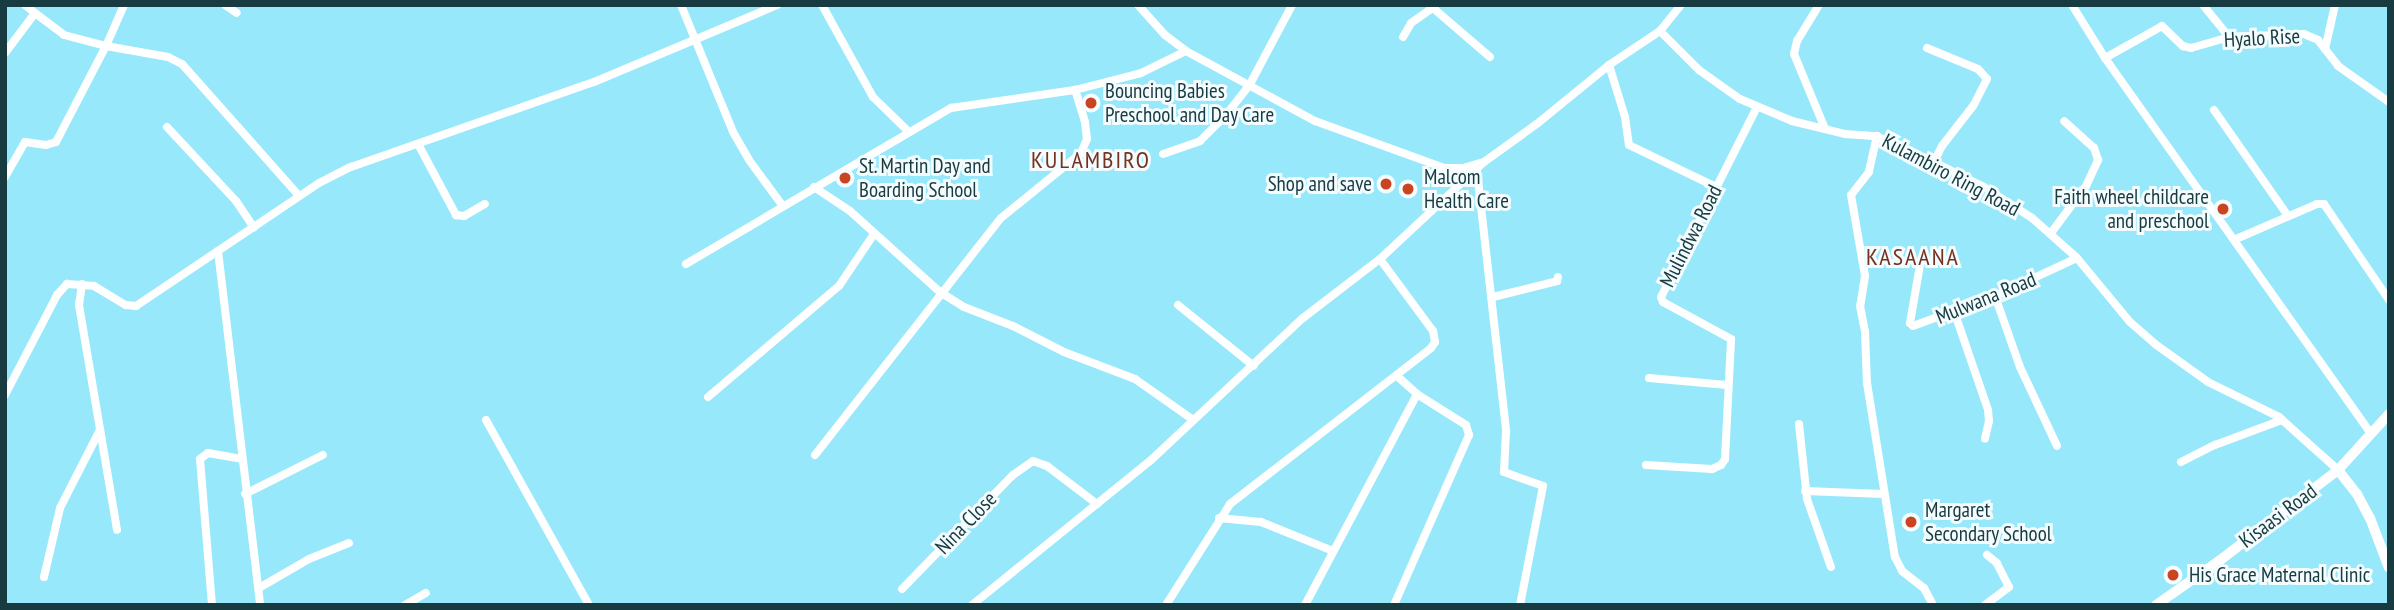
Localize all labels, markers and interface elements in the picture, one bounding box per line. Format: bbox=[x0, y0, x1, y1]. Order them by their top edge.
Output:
street label: Hyalo Rise bbox=[2223, 23, 2301, 53]
place label: Bouncing Babies Preschool and Day Care bbox=[1105, 78, 1275, 128]
marker: Bouncing Babies Preschool and Day Care bbox=[1083, 95, 1099, 111]
street label: Kulambiro Ring Road bbox=[1878, 128, 2024, 222]
district label: KULAMBIRO bbox=[1032, 146, 1150, 174]
place label: St. Martin Day and Boarding School bbox=[859, 153, 992, 203]
place label: Malcom Health Care bbox=[1424, 164, 1509, 214]
marker: St. Martin Day and Boarding School bbox=[837, 170, 853, 186]
place label: Shop and save bbox=[1268, 171, 1372, 197]
marker: Shop and save bbox=[1378, 176, 1394, 192]
marker: Malcom Health Care bbox=[1398, 179, 1418, 199]
street label: Mulindwa Road bbox=[1655, 181, 1727, 291]
place label: Faith wheel childcare and preschool bbox=[2054, 184, 2209, 234]
marker: Faith wheel childcare and preschool bbox=[2215, 201, 2231, 217]
district label: KASAANA bbox=[1867, 243, 1959, 271]
street label: Mulwana Road bbox=[1932, 266, 2040, 330]
street label: Kisaasi Road bbox=[2234, 479, 2322, 553]
street label: Nina Close bbox=[930, 486, 1002, 560]
place label: Margaret Secondary School bbox=[1925, 497, 2052, 547]
marker: Margaret Secondary School bbox=[1903, 514, 1919, 530]
place label: His Grace Maternal Clinic bbox=[2189, 562, 2370, 588]
marker: His Grace Maternal Clinic bbox=[2163, 565, 2183, 585]

